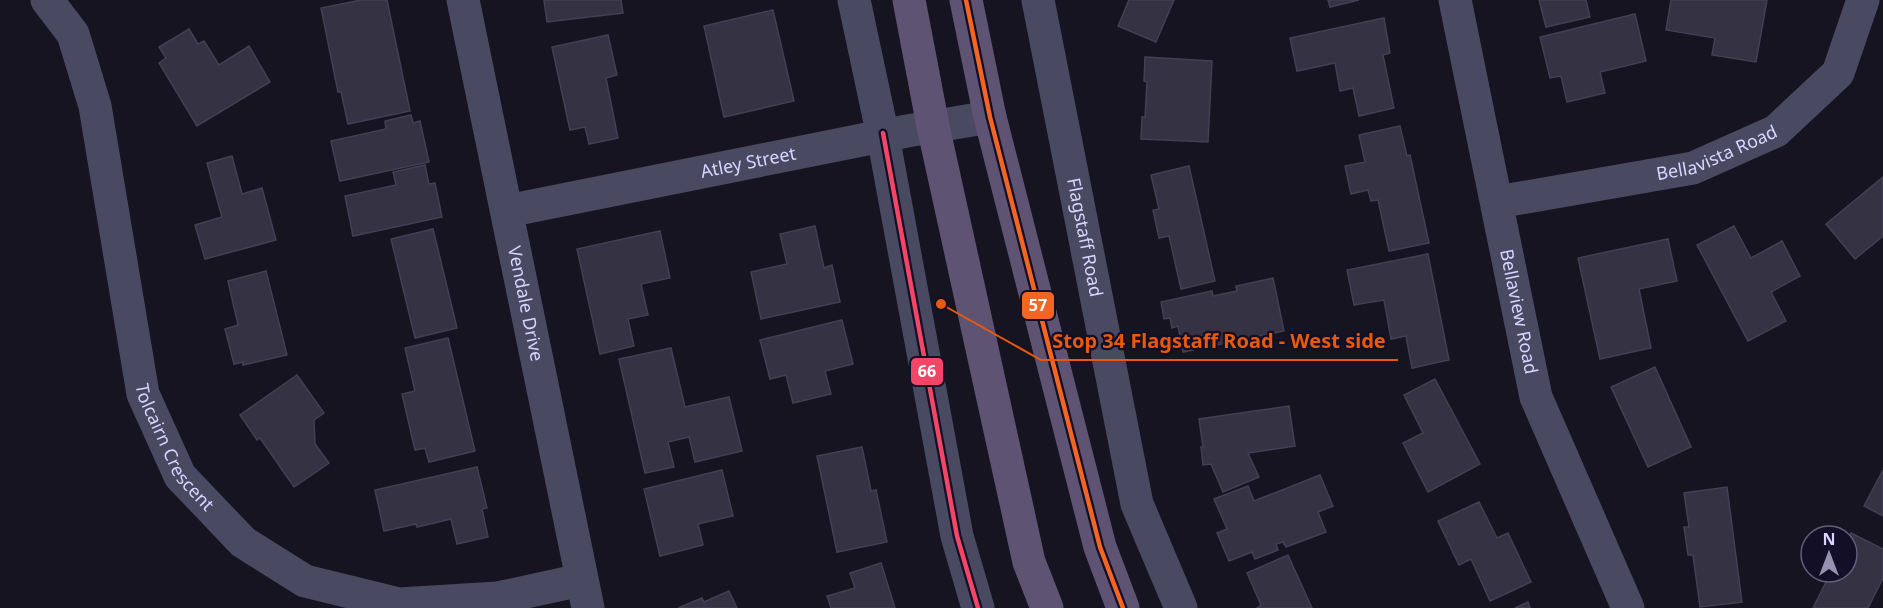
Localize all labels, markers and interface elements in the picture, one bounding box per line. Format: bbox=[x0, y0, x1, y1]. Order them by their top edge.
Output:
street label: Bellavista Road bbox=[1654, 119, 1781, 185]
street label: Atley Street bbox=[698, 140, 798, 183]
street label: Flagstaff Road bbox=[1062, 176, 1109, 299]
street label: Vendale Drive bbox=[503, 244, 550, 363]
street label: Bellaview Road bbox=[1495, 247, 1544, 376]
line badge: 57 bbox=[1021, 291, 1055, 320]
text: 57 bbox=[1029, 294, 1047, 316]
callout: Stop 34 Flagstaff Road - West side bbox=[1041, 322, 1398, 360]
text: Stop 34 Flagstaff Road - West side bbox=[1052, 327, 1386, 354]
line badge: 66 bbox=[910, 357, 944, 386]
text: 66 bbox=[918, 360, 936, 382]
street label: Tolcairn Crescent bbox=[130, 382, 220, 516]
north arrow bbox=[1799, 524, 1859, 584]
text: N bbox=[1822, 528, 1836, 550]

